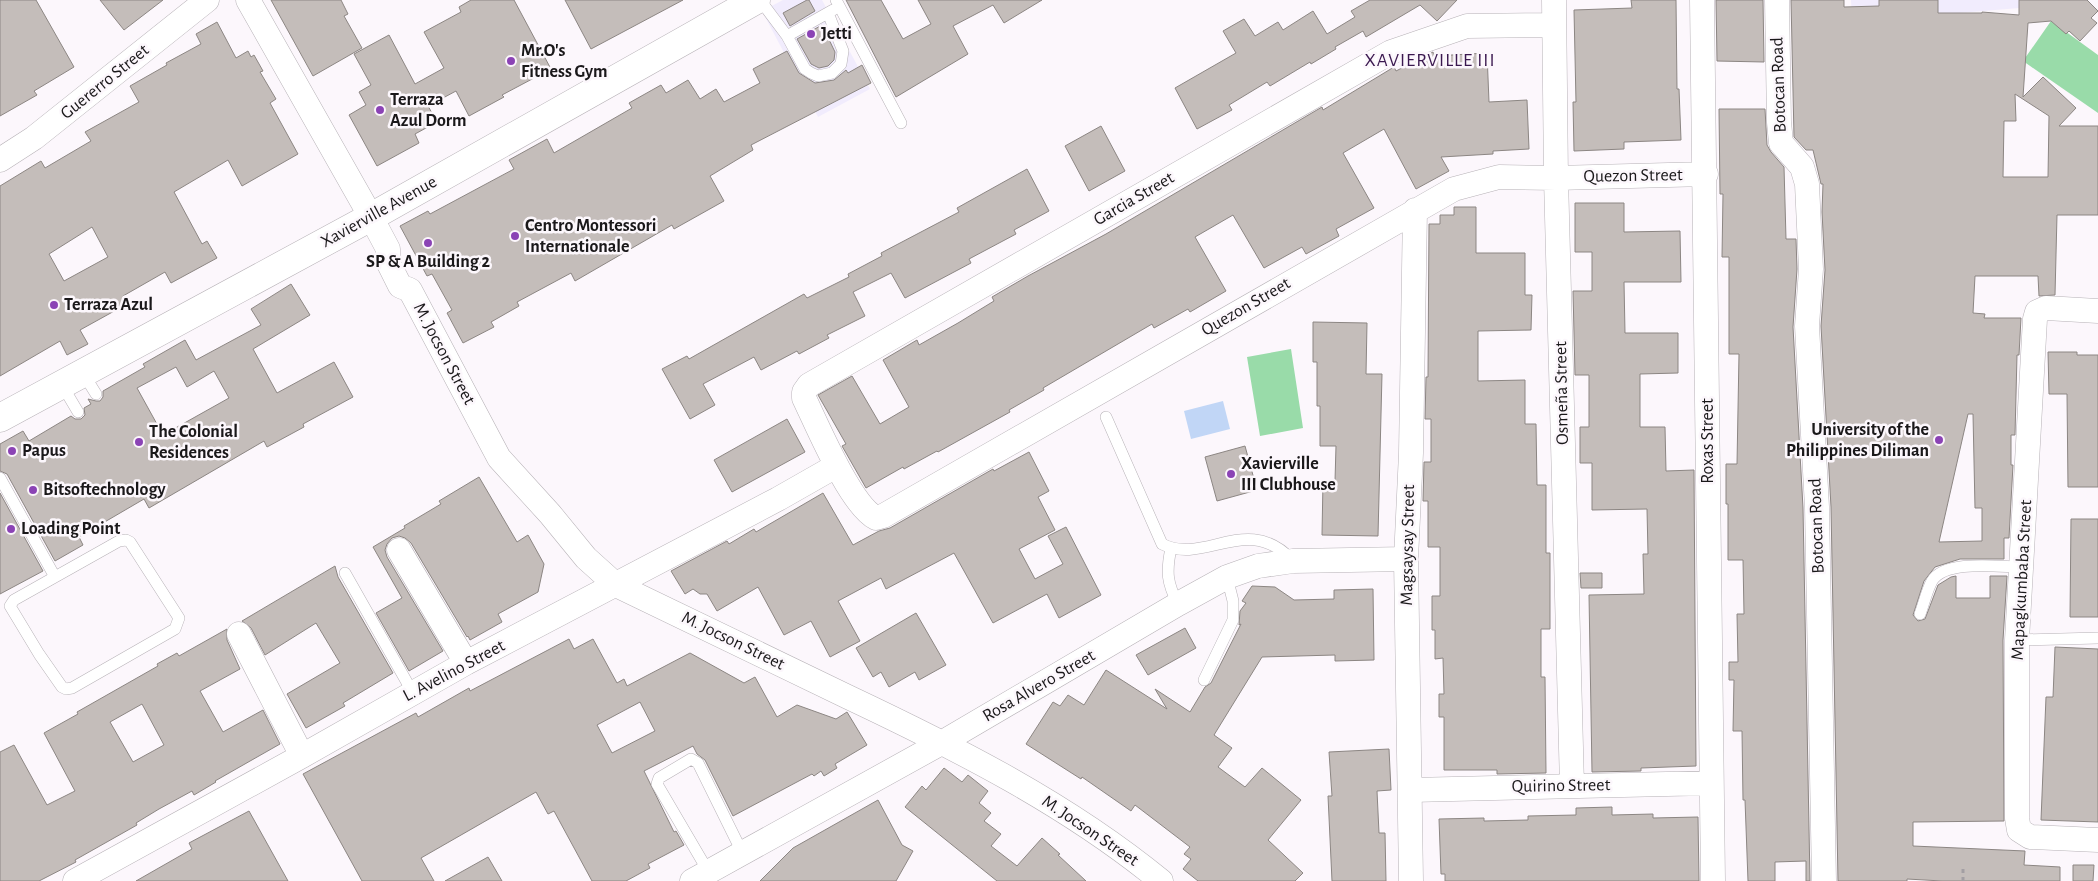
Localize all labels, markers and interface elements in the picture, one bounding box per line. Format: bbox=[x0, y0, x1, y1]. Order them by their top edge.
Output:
place label: Jetti bbox=[821, 25, 852, 43]
marker: Jetti bbox=[805, 28, 817, 40]
street label: Botocan Road bbox=[1768, 37, 1790, 133]
street label: Guererro Street bbox=[57, 41, 153, 123]
place label: Mr.O's Fitness Gym bbox=[521, 42, 608, 81]
district label: XAVIERVILLE III bbox=[1364, 51, 1496, 70]
marker: Mr.O's Fitness Gym bbox=[505, 55, 517, 67]
place label: Terraza Azul Dorm bbox=[390, 91, 467, 130]
marker: Terraza Azul Dorm bbox=[374, 104, 386, 116]
street label: Quezon Street bbox=[1583, 166, 1683, 186]
street label: Garcia Street bbox=[1091, 169, 1177, 229]
street label: Xavierville Avenue bbox=[318, 173, 440, 251]
place label: Centro Montessori Internationale bbox=[525, 217, 656, 256]
marker: Centro Montessori Internationale bbox=[509, 230, 521, 242]
marker: SP & A Building 2 bbox=[422, 237, 434, 249]
place label: SP & A Building 2 bbox=[366, 253, 490, 271]
street label: Quezon Street bbox=[1198, 274, 1294, 340]
place label: Terraza Azul bbox=[64, 296, 153, 314]
marker: Terraza Azul bbox=[48, 299, 60, 311]
street label: M. Jocson Street bbox=[410, 300, 478, 408]
street label: Osmeña Street bbox=[1552, 341, 1572, 445]
street label: Roxas Street bbox=[1699, 398, 1717, 484]
place label: University of the Philippines Diliman bbox=[1786, 421, 1929, 460]
place label: The Colonial Residences bbox=[149, 423, 238, 462]
marker: University of the Philippines Diliman bbox=[1933, 434, 1945, 446]
marker: The Colonial Residences bbox=[133, 436, 145, 448]
place label: Papus bbox=[22, 442, 66, 460]
marker: Papus bbox=[6, 445, 18, 457]
place label: Xavierville III Clubhouse bbox=[1241, 455, 1336, 494]
marker: Xavierville III Clubhouse bbox=[1225, 468, 1237, 480]
street label: Botocan Road bbox=[1806, 478, 1828, 574]
place label: Bitsoftechnology bbox=[43, 481, 167, 499]
marker: Bitsoftechnology bbox=[27, 484, 39, 496]
street label: Magsaysay Street bbox=[1398, 484, 1418, 606]
street label: Mapagkumbaba Street bbox=[2009, 499, 2035, 661]
place label: Loading Point bbox=[21, 520, 120, 538]
marker: Loading Point bbox=[5, 523, 17, 535]
street label: M. Jocson Street bbox=[679, 608, 788, 674]
street label: L. Avelino Street bbox=[400, 637, 508, 705]
street label: Rosa Alvero Street bbox=[980, 646, 1099, 725]
street label: Quirino Street bbox=[1512, 776, 1611, 796]
street label: M. Jocson Street bbox=[1038, 792, 1142, 870]

